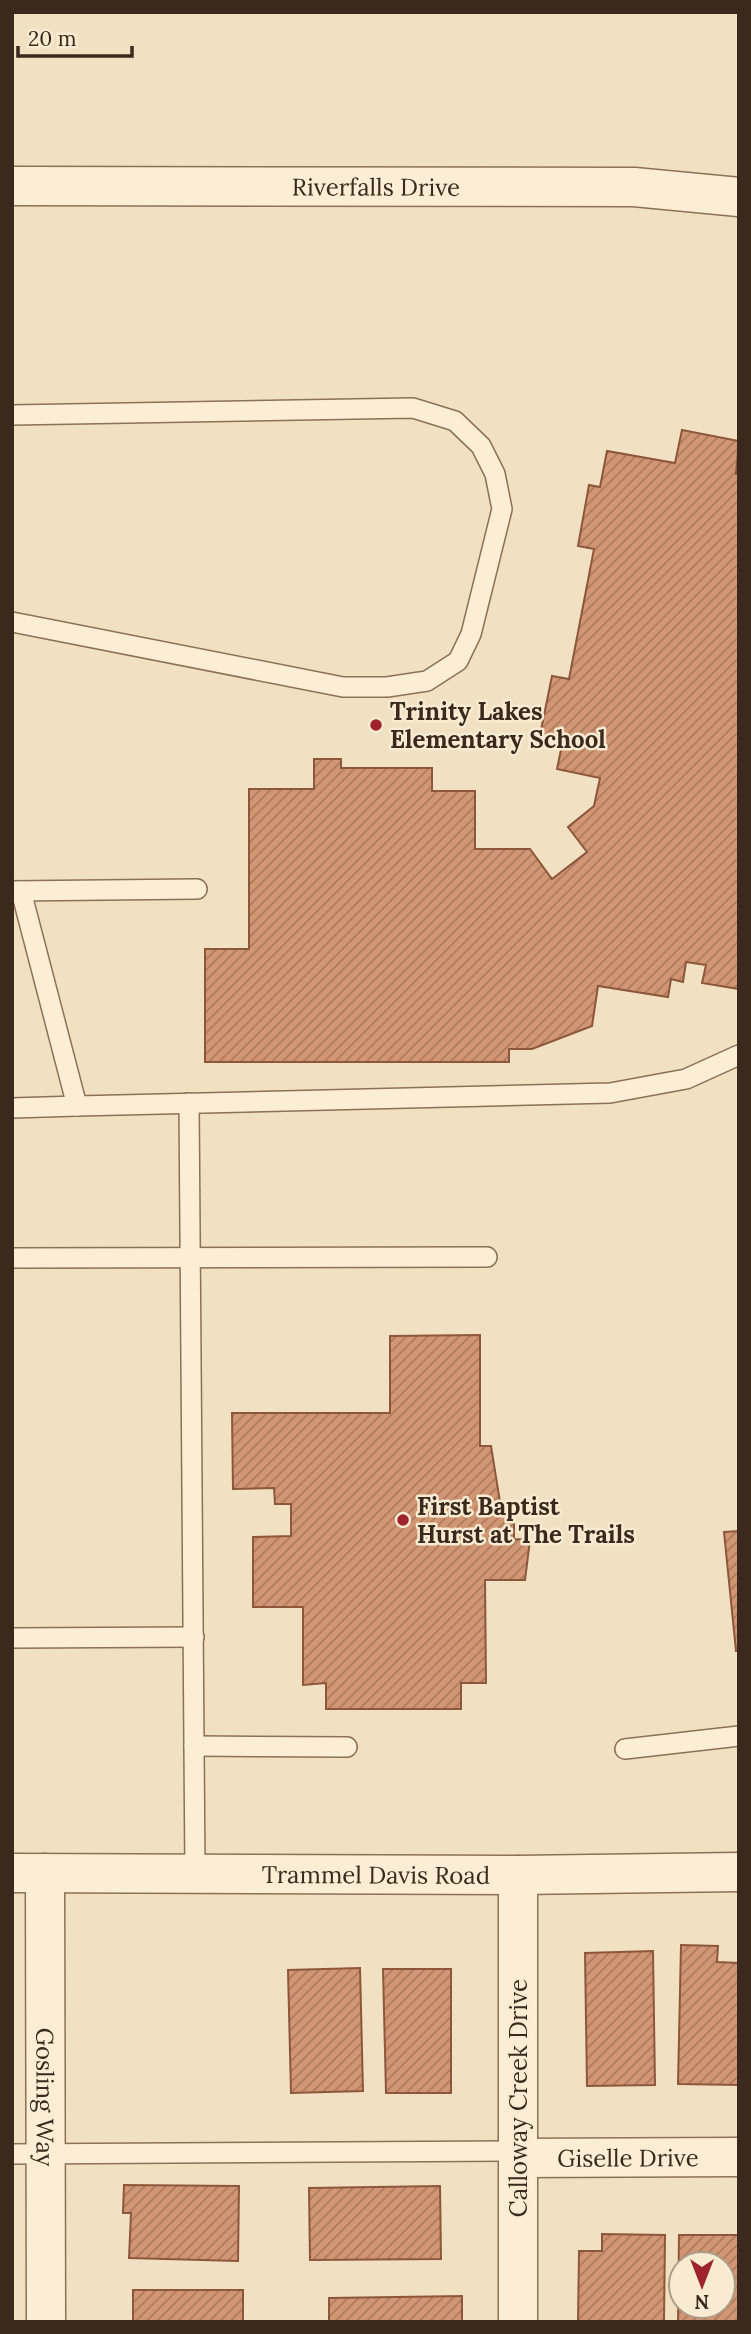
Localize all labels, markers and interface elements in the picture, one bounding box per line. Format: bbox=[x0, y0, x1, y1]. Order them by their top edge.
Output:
scale bar bbox=[18, 14, 131, 58]
text: 20 m bbox=[28, 25, 77, 52]
street label: Riverfalls Drive bbox=[292, 171, 460, 202]
place label: Trinity Lakes Elementary School bbox=[390, 696, 606, 755]
marker: Trinity Lakes Elementary School bbox=[368, 717, 384, 733]
place label: First Baptist Hurst at The Trails bbox=[417, 1491, 635, 1550]
marker: First Baptist Hurst at The Trails bbox=[395, 1512, 411, 1528]
street label: Trammel Davis Road bbox=[262, 1858, 490, 1890]
street label: Calloway Creek Drive bbox=[503, 1979, 534, 2217]
street label: Gosling Way bbox=[30, 2028, 61, 2167]
street label: Giselle Drive bbox=[557, 2142, 699, 2173]
north arrow bbox=[667, 2250, 737, 2320]
text: N bbox=[694, 2290, 709, 2314]

